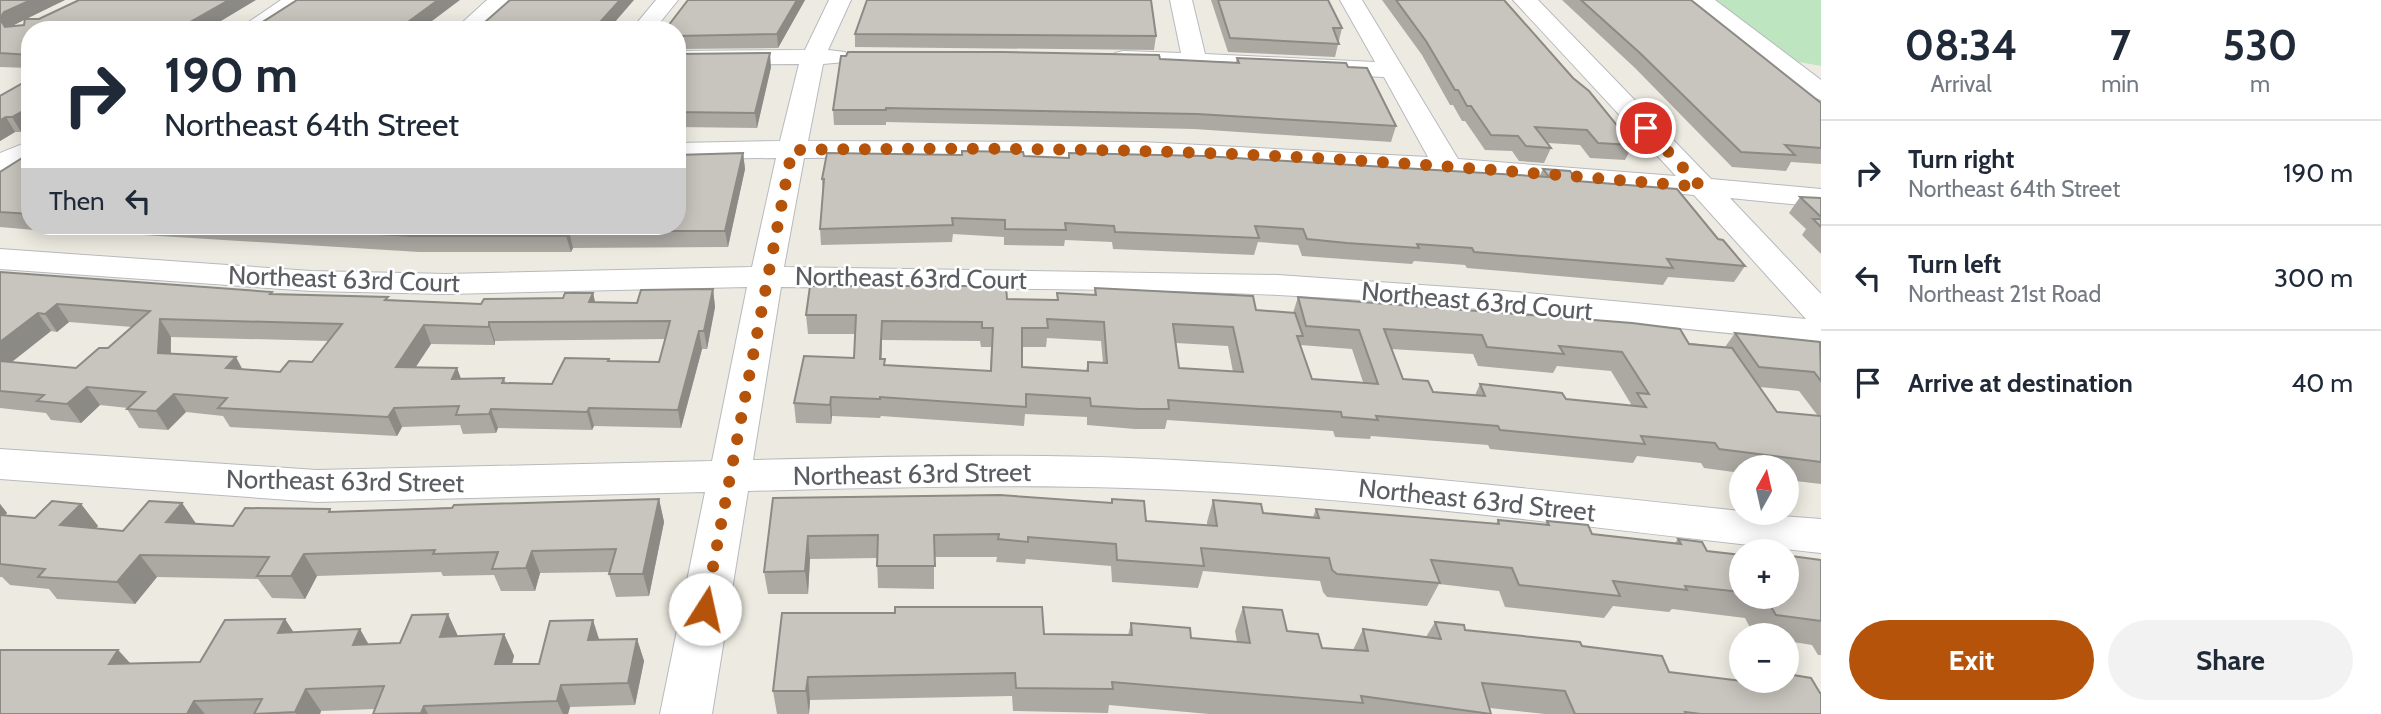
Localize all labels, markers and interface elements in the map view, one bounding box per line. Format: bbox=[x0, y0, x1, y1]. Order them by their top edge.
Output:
text: 08:34 bbox=[1905, 19, 2018, 71]
text: 7 bbox=[2109, 19, 2131, 71]
text: 530 bbox=[2223, 19, 2297, 71]
text: 190 m bbox=[164, 45, 298, 104]
icon: right bbox=[49, 49, 140, 140]
text: Arrival bbox=[1930, 70, 1992, 98]
text: min bbox=[2101, 70, 2139, 98]
text: m bbox=[2250, 70, 2270, 98]
pin bbox=[1616, 98, 1676, 158]
text: Northeast 64th Street bbox=[164, 105, 459, 144]
icon: arrive bbox=[1627, 109, 1665, 147]
text: Turn right bbox=[1908, 143, 2014, 175]
icon: right bbox=[1849, 154, 1887, 192]
text: 190 m bbox=[2283, 157, 2353, 189]
text: Northeast 64th Street bbox=[1908, 175, 2120, 203]
icon: left bbox=[119, 182, 157, 220]
text: Then bbox=[49, 185, 105, 217]
text: Turn left bbox=[1908, 248, 2001, 280]
street label: Northeast 63rd Court bbox=[227, 259, 461, 299]
icon: left bbox=[1849, 259, 1887, 297]
street label: Northeast 63rd Court bbox=[795, 260, 1028, 296]
text: 300 m bbox=[2274, 262, 2353, 294]
street label: Northeast 63rd Court bbox=[1360, 275, 1594, 327]
text: Northeast 21st Road bbox=[1908, 280, 2101, 308]
icon: arrive bbox=[1849, 364, 1887, 402]
text: Arrive at destination bbox=[1908, 367, 2133, 399]
text: 40 m bbox=[2291, 367, 2353, 399]
north arrow bbox=[1729, 455, 1799, 525]
map controls bbox=[1729, 455, 1799, 693]
street label: Northeast 63rd Street bbox=[793, 456, 1032, 492]
street label: Northeast 63rd Street bbox=[226, 463, 465, 499]
street label: Northeast 63rd Street bbox=[1357, 472, 1597, 528]
button: + bbox=[1729, 539, 1799, 609]
position arrow bbox=[668, 572, 742, 646]
button: Exit bbox=[1849, 620, 2094, 700]
button: Share bbox=[2108, 620, 2353, 700]
button: − bbox=[1729, 623, 1799, 693]

